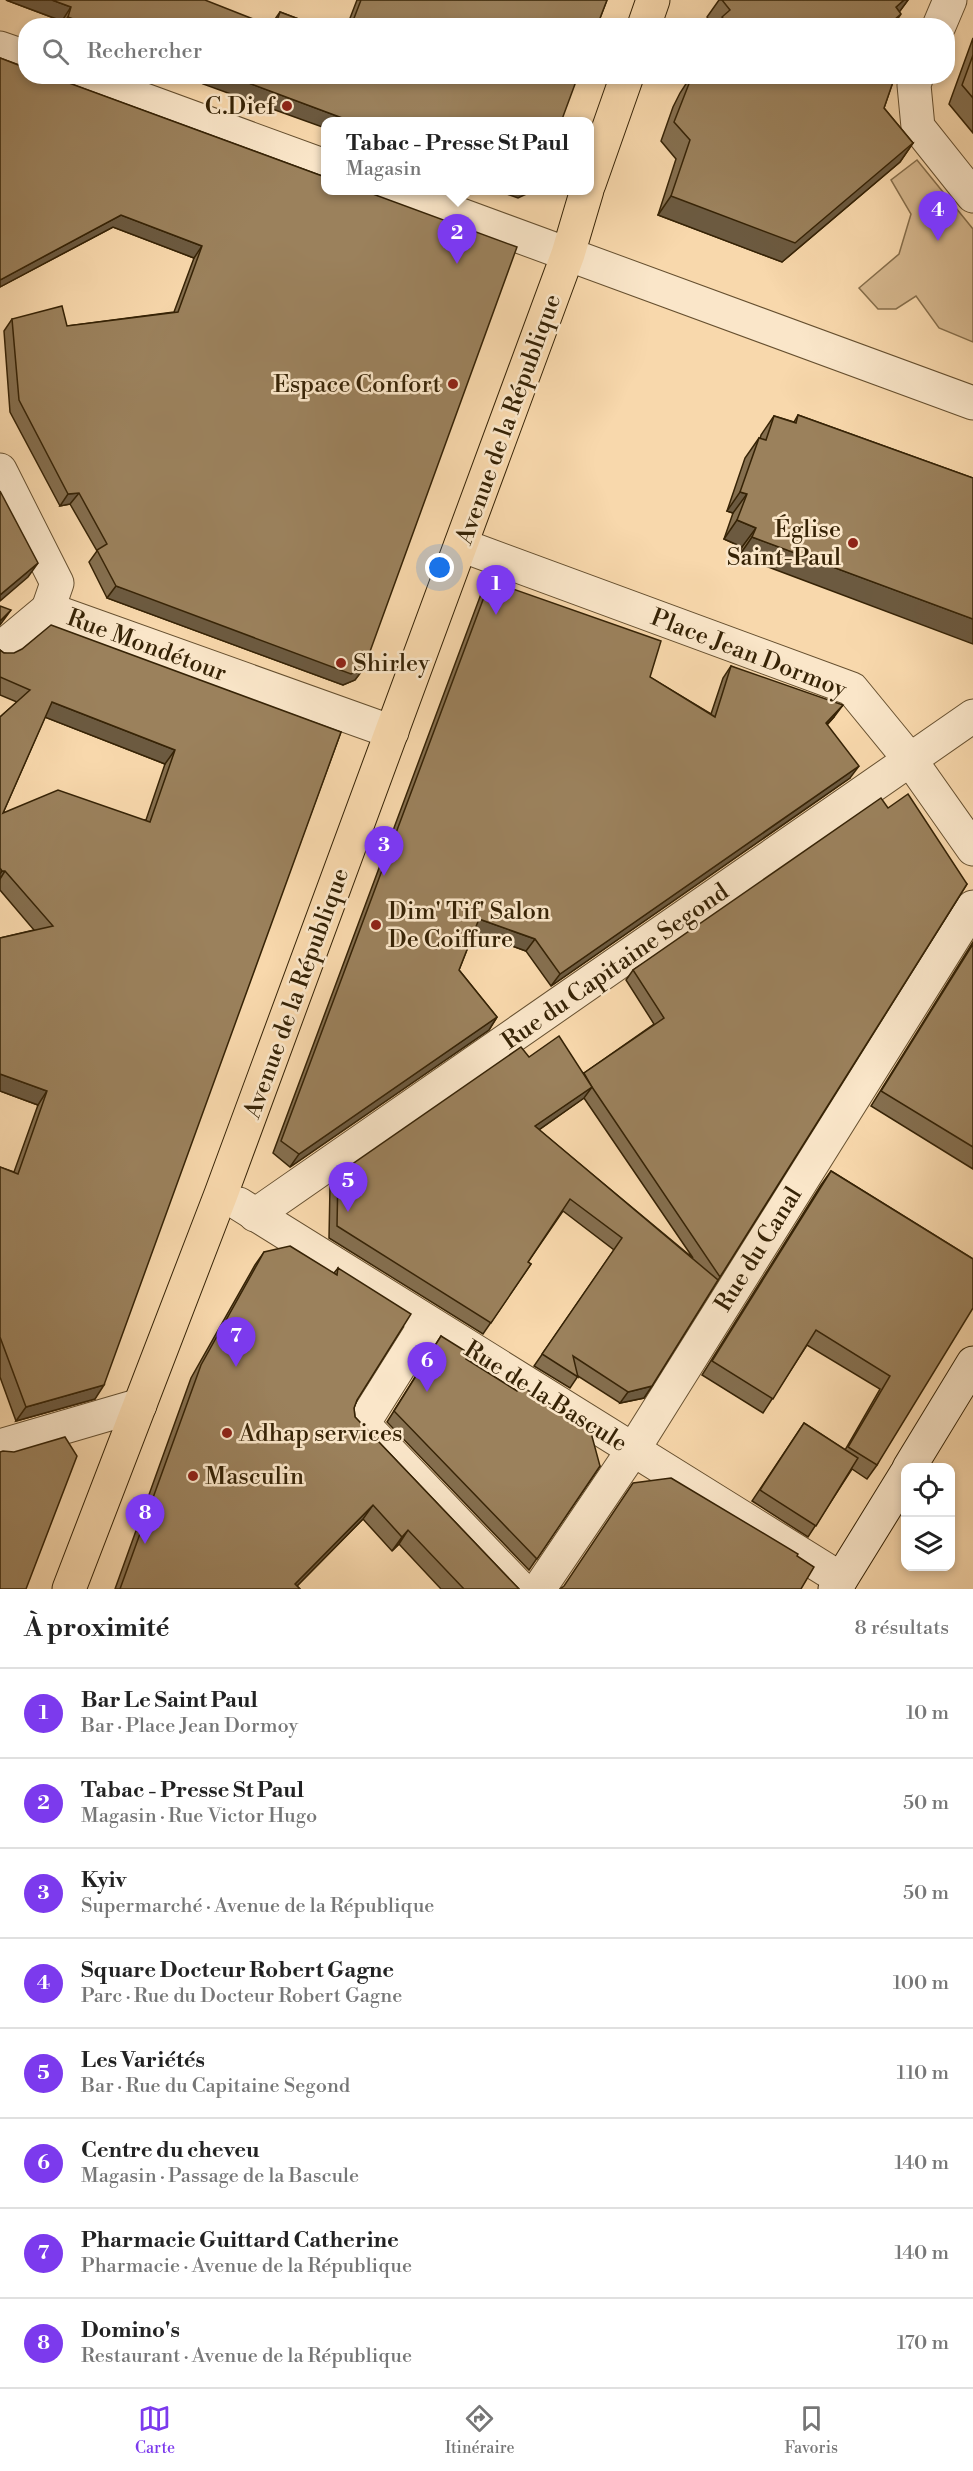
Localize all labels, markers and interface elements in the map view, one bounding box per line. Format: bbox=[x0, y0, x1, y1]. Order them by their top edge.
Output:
search box bbox=[18, 18, 955, 84]
icon: search bbox=[39, 35, 72, 68]
text: Rechercher bbox=[87, 38, 202, 65]
place label: C.Dief bbox=[205, 92, 276, 122]
marker: C.Dief bbox=[280, 99, 294, 113]
popup bbox=[321, 117, 594, 195]
text: Tabac - Presse St Paul bbox=[346, 130, 569, 157]
text: Magasin bbox=[346, 157, 422, 182]
pin: 4 bbox=[918, 192, 958, 241]
pin: 2 bbox=[438, 214, 476, 264]
street label: Avenue de la République bbox=[449, 290, 568, 550]
place label: Espace Confort bbox=[273, 370, 441, 400]
marker: Espace Confort bbox=[446, 377, 460, 391]
place label: Église Saint-Paul bbox=[727, 514, 841, 573]
marker: Église Saint-Paul bbox=[846, 536, 860, 550]
your location bbox=[425, 553, 454, 582]
pin: 1 bbox=[476, 566, 516, 615]
street label: Rue Mondétour bbox=[63, 603, 231, 689]
street label: Place Jean Dormoy bbox=[646, 603, 851, 705]
place label: Shirley bbox=[353, 649, 430, 679]
marker: Shirley bbox=[334, 656, 348, 670]
pin: 3 bbox=[364, 826, 404, 876]
street label: Avenue de la République bbox=[237, 864, 356, 1124]
street label: Rue du Capitaine Segond bbox=[496, 877, 735, 1056]
place label: Dim' Tif' Salon De Coiffure bbox=[388, 897, 550, 955]
marker: Dim' Tif' Salon De Coiffure bbox=[369, 918, 383, 932]
pin: 5 bbox=[328, 1162, 368, 1212]
street label: Rue du Canal bbox=[709, 1181, 809, 1318]
pin: 7 bbox=[216, 1318, 256, 1367]
street label: Rue de la Bascule bbox=[458, 1335, 633, 1459]
pin: 6 bbox=[408, 1342, 446, 1392]
place label: Adhap services bbox=[238, 1419, 403, 1449]
marker: Adhap services bbox=[220, 1426, 234, 1440]
place label: Masculin bbox=[205, 1462, 304, 1492]
map controls bbox=[901, 1463, 955, 1571]
button: locate bbox=[901, 1463, 955, 1517]
marker: Masculin bbox=[186, 1469, 200, 1483]
pin: 8 bbox=[126, 1494, 164, 1544]
button: layers bbox=[901, 1517, 955, 1571]
text: À proximité bbox=[24, 1612, 169, 1644]
text: 8 résultats bbox=[855, 1616, 949, 1641]
text: Bar Le Saint Paul bbox=[81, 1687, 258, 1714]
text: 1 bbox=[39, 1701, 48, 1726]
text: 10 m bbox=[906, 1701, 949, 1726]
text: Bar · Place Jean Dormoy bbox=[81, 1714, 298, 1739]
text: Tabac - Presse St Paul bbox=[81, 1777, 304, 1804]
text: 2 bbox=[37, 1791, 50, 1816]
text: 50 m bbox=[903, 1791, 949, 1816]
text: Magasin · Rue Victor Hugo bbox=[81, 1804, 317, 1829]
text: Kyiv bbox=[81, 1867, 126, 1894]
text: 3 bbox=[37, 1881, 50, 1906]
text: 50 m bbox=[903, 1881, 949, 1906]
text: Supermarché · Avenue de la République bbox=[81, 1894, 434, 1919]
text: Square Docteur Robert Gagne bbox=[81, 1957, 394, 1984]
text: 4 bbox=[37, 1971, 50, 1996]
text: 100 m bbox=[893, 1971, 949, 1996]
text: Parc · Rue du Docteur Robert Gagne bbox=[81, 1984, 402, 2009]
text: Les Variétés bbox=[81, 2047, 205, 2074]
text: 5 bbox=[37, 2061, 50, 2086]
text: 110 m bbox=[897, 2061, 949, 2086]
text: Bar · Rue du Capitaine Segond bbox=[81, 2074, 350, 2099]
text: Centre du cheveu bbox=[81, 2137, 259, 2164]
text: 6 bbox=[37, 2151, 50, 2176]
text: 140 m bbox=[894, 2151, 949, 2176]
text: Magasin · Passage de la Bascule bbox=[81, 2164, 359, 2189]
text: Pharmacie Guittard Catherine bbox=[81, 2227, 399, 2254]
text: 7 bbox=[38, 2241, 49, 2266]
text: 140 m bbox=[894, 2241, 949, 2266]
text: Pharmacie · Avenue de la République bbox=[81, 2254, 412, 2279]
text: Domino's bbox=[81, 2317, 180, 2344]
text: 8 bbox=[37, 2331, 50, 2356]
text: 170 m bbox=[897, 2331, 949, 2356]
text: Restaurant · Avenue de la République bbox=[81, 2344, 412, 2369]
tab: Carte bbox=[135, 2402, 175, 2458]
tab: Itinéraire bbox=[445, 2402, 515, 2458]
tab: Favoris bbox=[784, 2402, 838, 2458]

